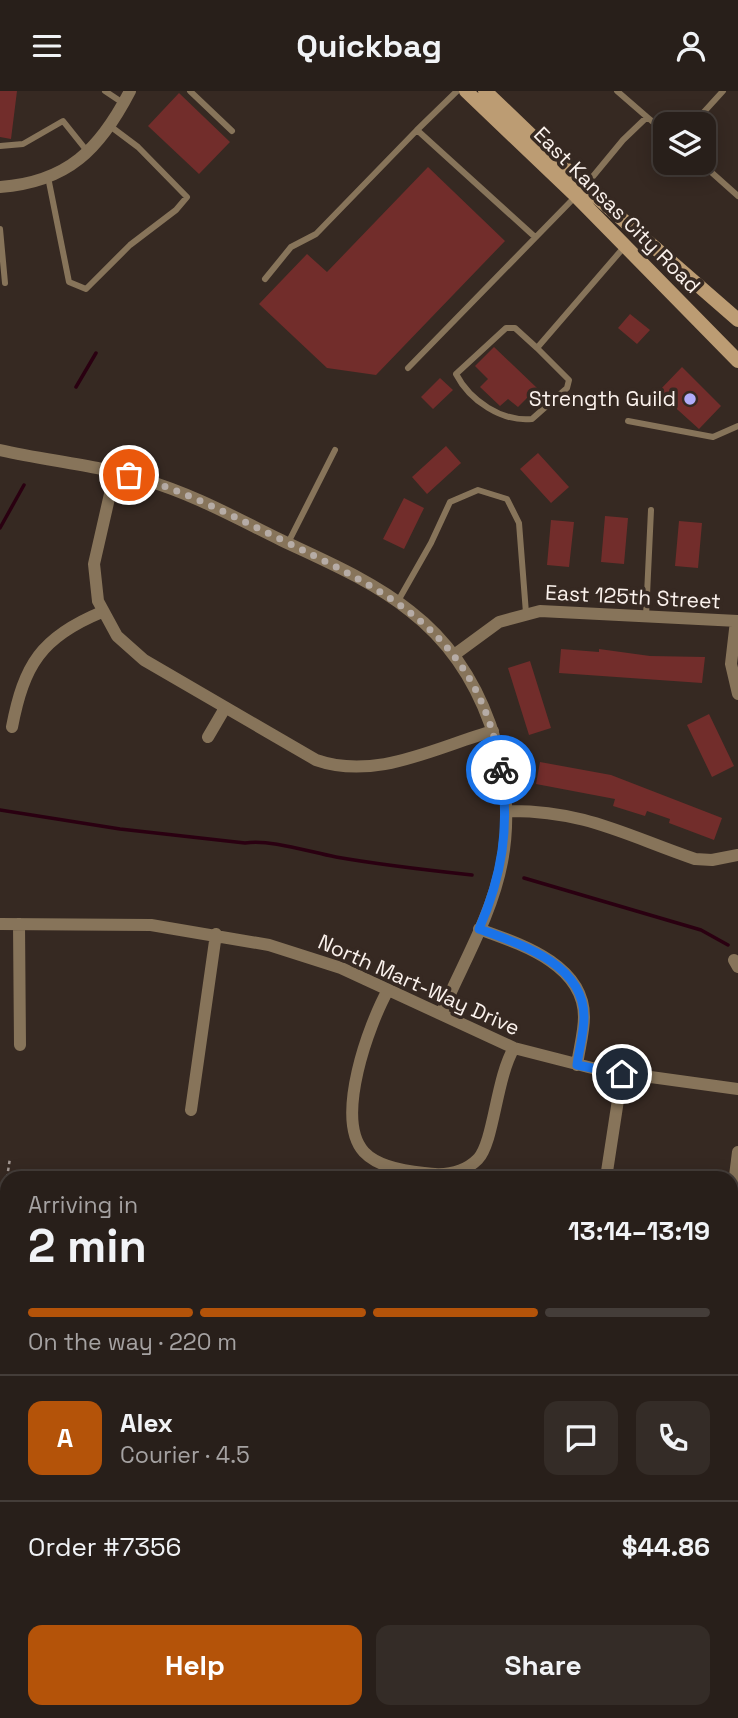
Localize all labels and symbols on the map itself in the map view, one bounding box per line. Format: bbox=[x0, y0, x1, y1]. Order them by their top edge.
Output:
street label: East Kansas City Road bbox=[528, 121, 706, 299]
place label: Strength Guild bbox=[529, 385, 676, 412]
marker: Strength Guild bbox=[682, 391, 698, 407]
pin bbox=[99, 445, 159, 505]
street label: East 125th Street bbox=[545, 578, 722, 615]
courier bbox=[466, 735, 536, 805]
street label: North Mart-Way Drive bbox=[314, 928, 524, 1041]
pin bbox=[592, 1044, 652, 1104]

